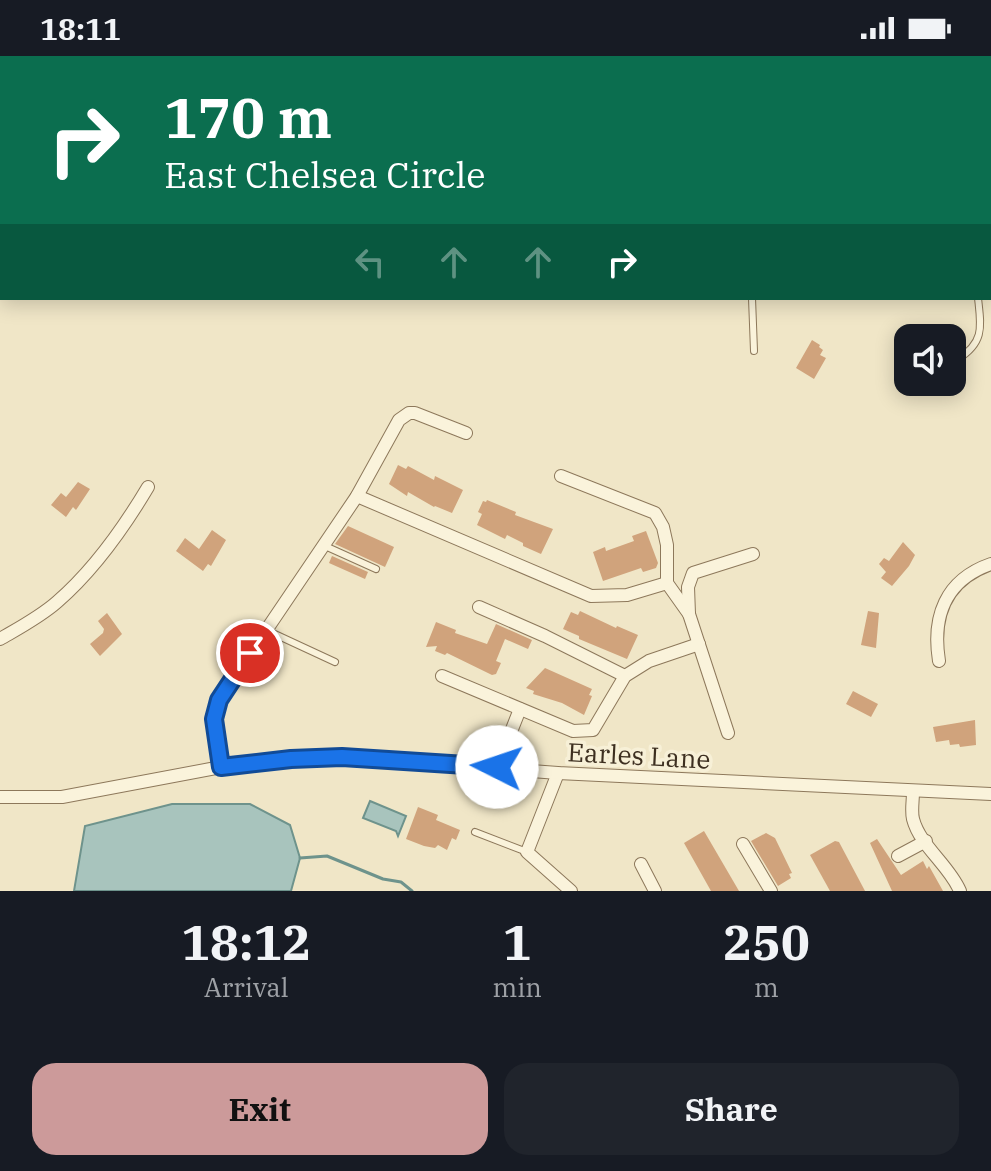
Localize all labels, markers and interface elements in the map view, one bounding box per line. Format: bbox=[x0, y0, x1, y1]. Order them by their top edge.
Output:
text: 18:11 bbox=[40, 9, 121, 48]
text: 170 m bbox=[164, 81, 332, 153]
icon: right bbox=[32, 88, 136, 192]
text: East Chelsea Circle bbox=[164, 151, 486, 198]
icon: left bbox=[348, 240, 392, 284]
icon: ahead bbox=[432, 240, 476, 284]
icon: ahead bbox=[516, 240, 560, 284]
icon: right bbox=[600, 240, 644, 284]
map controls bbox=[894, 324, 966, 396]
button: sound bbox=[894, 324, 966, 396]
pin bbox=[216, 619, 284, 687]
icon: arrive bbox=[228, 631, 272, 675]
position arrow bbox=[455, 725, 539, 809]
street label: Earles Lane bbox=[567, 734, 711, 776]
text: 18:12 bbox=[181, 911, 311, 973]
text: 1 bbox=[503, 911, 532, 973]
text: 250 bbox=[723, 911, 810, 973]
text: Arrival bbox=[204, 970, 288, 1004]
text: min bbox=[492, 970, 542, 1004]
text: m bbox=[754, 970, 779, 1004]
button: Exit bbox=[32, 1063, 488, 1155]
button: Share bbox=[504, 1063, 959, 1155]

